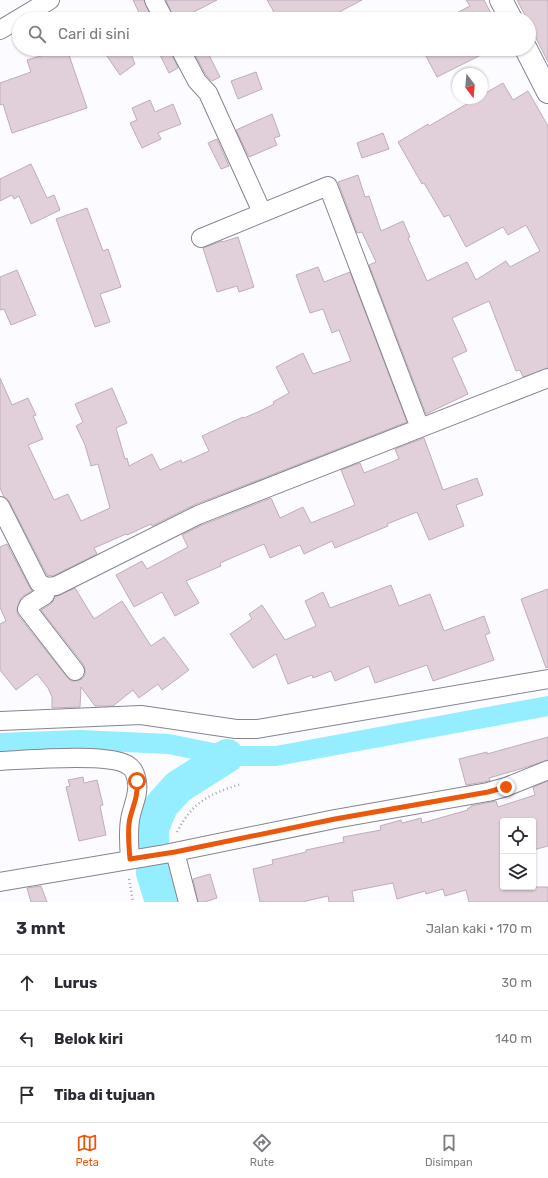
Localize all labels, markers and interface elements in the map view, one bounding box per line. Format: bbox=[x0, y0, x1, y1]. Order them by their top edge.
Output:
search box bbox=[12, 12, 536, 56]
icon: search bbox=[26, 23, 48, 45]
text: Cari di sini bbox=[58, 25, 130, 43]
north arrow bbox=[452, 68, 488, 104]
route start bbox=[128, 772, 146, 790]
route end bbox=[497, 778, 515, 796]
map controls bbox=[500, 818, 536, 890]
button: locate bbox=[500, 818, 536, 854]
button: layers bbox=[500, 854, 536, 890]
text: 3 mnt bbox=[16, 918, 65, 938]
text: Jalan kaki · 170 m bbox=[426, 921, 532, 936]
icon: ahead bbox=[16, 972, 38, 994]
text: Lurus bbox=[54, 974, 97, 992]
text: 30 m bbox=[501, 975, 532, 990]
icon: left bbox=[16, 1028, 38, 1050]
text: Belok kiri bbox=[54, 1030, 123, 1048]
text: 140 m bbox=[495, 1031, 532, 1046]
icon: arrive bbox=[16, 1084, 38, 1106]
text: Tiba di tujuan bbox=[54, 1086, 155, 1104]
tab: Peta bbox=[75, 1132, 99, 1169]
tab: Rute bbox=[250, 1132, 274, 1169]
tab: Disimpan bbox=[425, 1132, 473, 1169]

